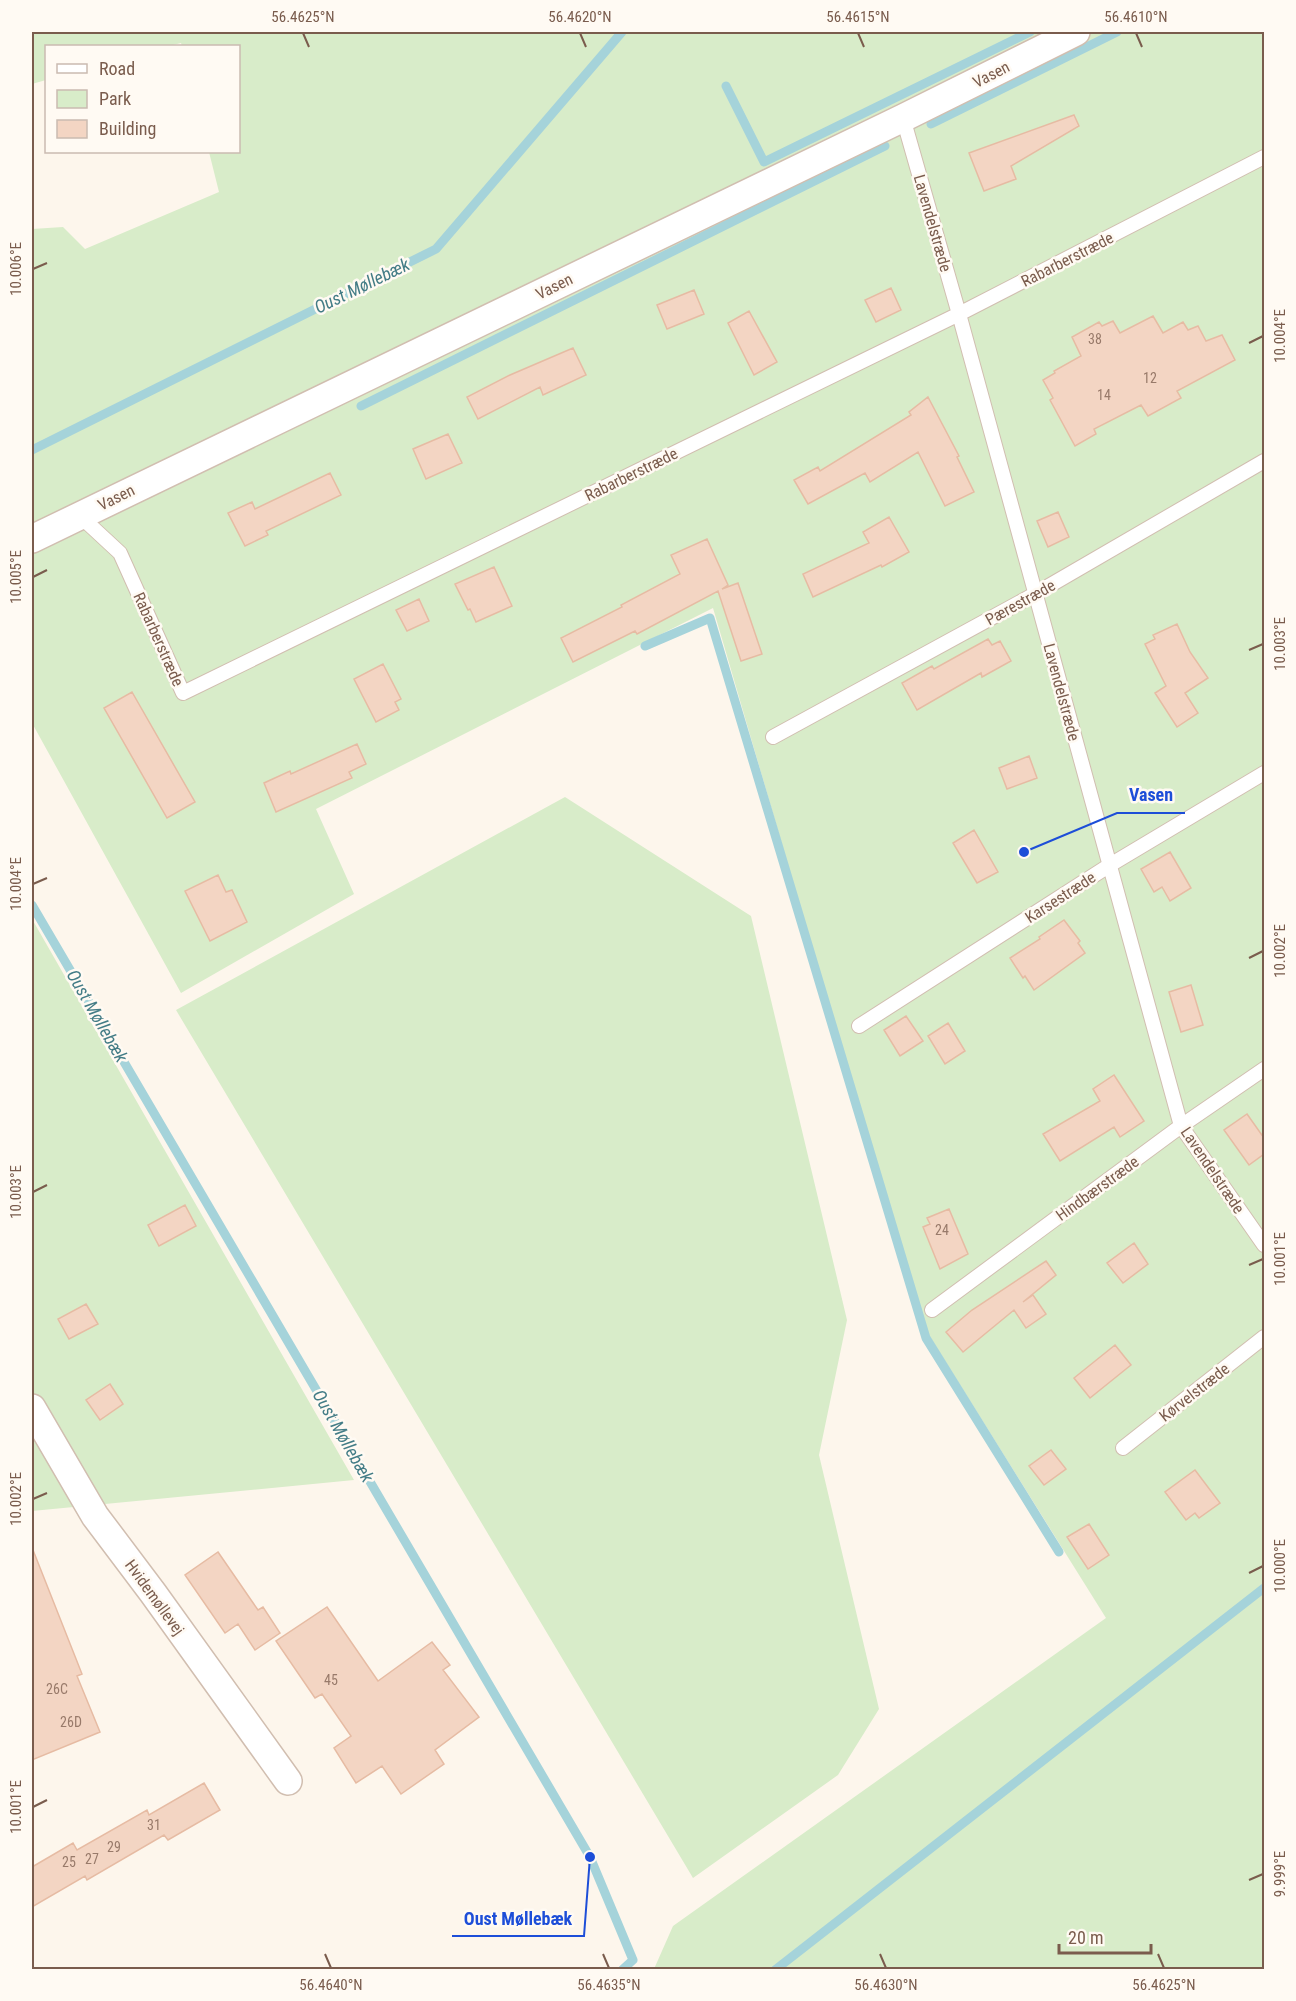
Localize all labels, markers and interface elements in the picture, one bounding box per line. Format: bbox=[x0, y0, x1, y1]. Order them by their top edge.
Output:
text: 56.4625°N bbox=[271, 8, 335, 26]
text: 56.4620°N bbox=[548, 8, 612, 26]
text: 56.4615°N bbox=[826, 8, 890, 26]
text: 56.4610°N bbox=[1104, 8, 1168, 26]
legend bbox=[45, 45, 240, 153]
street label: Vasen bbox=[970, 57, 1013, 92]
text: Road bbox=[99, 58, 135, 79]
text: Park bbox=[99, 88, 131, 109]
text: Building bbox=[99, 118, 156, 139]
street label: Lavendelstræde bbox=[910, 172, 955, 274]
street label: Rabarberstræde bbox=[1018, 228, 1116, 291]
text: 10.006°E bbox=[7, 242, 25, 296]
water label: Oust Møllebæk bbox=[311, 253, 414, 318]
street label: Vasen bbox=[533, 269, 576, 303]
text: 10.004°E bbox=[1271, 309, 1289, 363]
house number: 38 bbox=[1088, 331, 1102, 347]
house number: 12 bbox=[1143, 370, 1157, 386]
house number: 14 bbox=[1097, 387, 1111, 403]
street label: Rabarberstræde bbox=[582, 444, 681, 505]
street label: Vasen bbox=[95, 480, 138, 514]
text: 10.005°E bbox=[7, 550, 25, 604]
street label: Pærestræde bbox=[982, 576, 1058, 629]
street label: Rabarberstræde bbox=[129, 589, 188, 689]
text: 10.003°E bbox=[1271, 617, 1289, 671]
street label: Lavendelstræde bbox=[1039, 641, 1084, 743]
callout: Vasen bbox=[1117, 777, 1185, 813]
text: Vasen bbox=[1129, 784, 1173, 805]
text: 10.004°E bbox=[7, 857, 25, 911]
street label: Karsestræde bbox=[1022, 868, 1099, 927]
text: 10.002°E bbox=[1271, 924, 1289, 978]
water label: Oust Møllebæk bbox=[62, 966, 133, 1067]
street label: Lavendelstræde bbox=[1177, 1123, 1248, 1217]
street label: Hindbærstræde bbox=[1052, 1152, 1142, 1225]
text: 10.003°E bbox=[7, 1165, 25, 1219]
house number: 24 bbox=[935, 1222, 949, 1238]
text: 10.001°E bbox=[1271, 1232, 1289, 1286]
street label: Kørvelstræde bbox=[1156, 1359, 1233, 1426]
water label: Oust Møllebæk bbox=[308, 1386, 379, 1487]
text: 10.002°E bbox=[7, 1472, 25, 1526]
text: 10.000°E bbox=[1271, 1539, 1289, 1593]
street label: Hvidemøllevej bbox=[121, 1556, 188, 1639]
house number: 45 bbox=[324, 1672, 338, 1688]
house number: 26C bbox=[46, 1681, 68, 1697]
house number: 26D bbox=[60, 1714, 82, 1730]
text: 10.001°E bbox=[7, 1780, 25, 1834]
house number: 31 bbox=[147, 1817, 161, 1833]
house number: 29 bbox=[107, 1839, 121, 1855]
house number: 27 bbox=[85, 1851, 99, 1867]
text: 9.999°E bbox=[1271, 1851, 1289, 1897]
house number: 25 bbox=[62, 1854, 76, 1870]
callout: Oust Møllebæk bbox=[452, 1900, 584, 1936]
text: Oust Møllebæk bbox=[464, 1908, 573, 1929]
scale bar bbox=[1059, 1917, 1150, 1955]
text: 20 m bbox=[1068, 1927, 1103, 1948]
text: 56.4640°N bbox=[299, 1976, 363, 1994]
text: 56.4635°N bbox=[577, 1976, 641, 1994]
text: 56.4630°N bbox=[854, 1976, 918, 1994]
text: 56.4625°N bbox=[1132, 1976, 1196, 1994]

